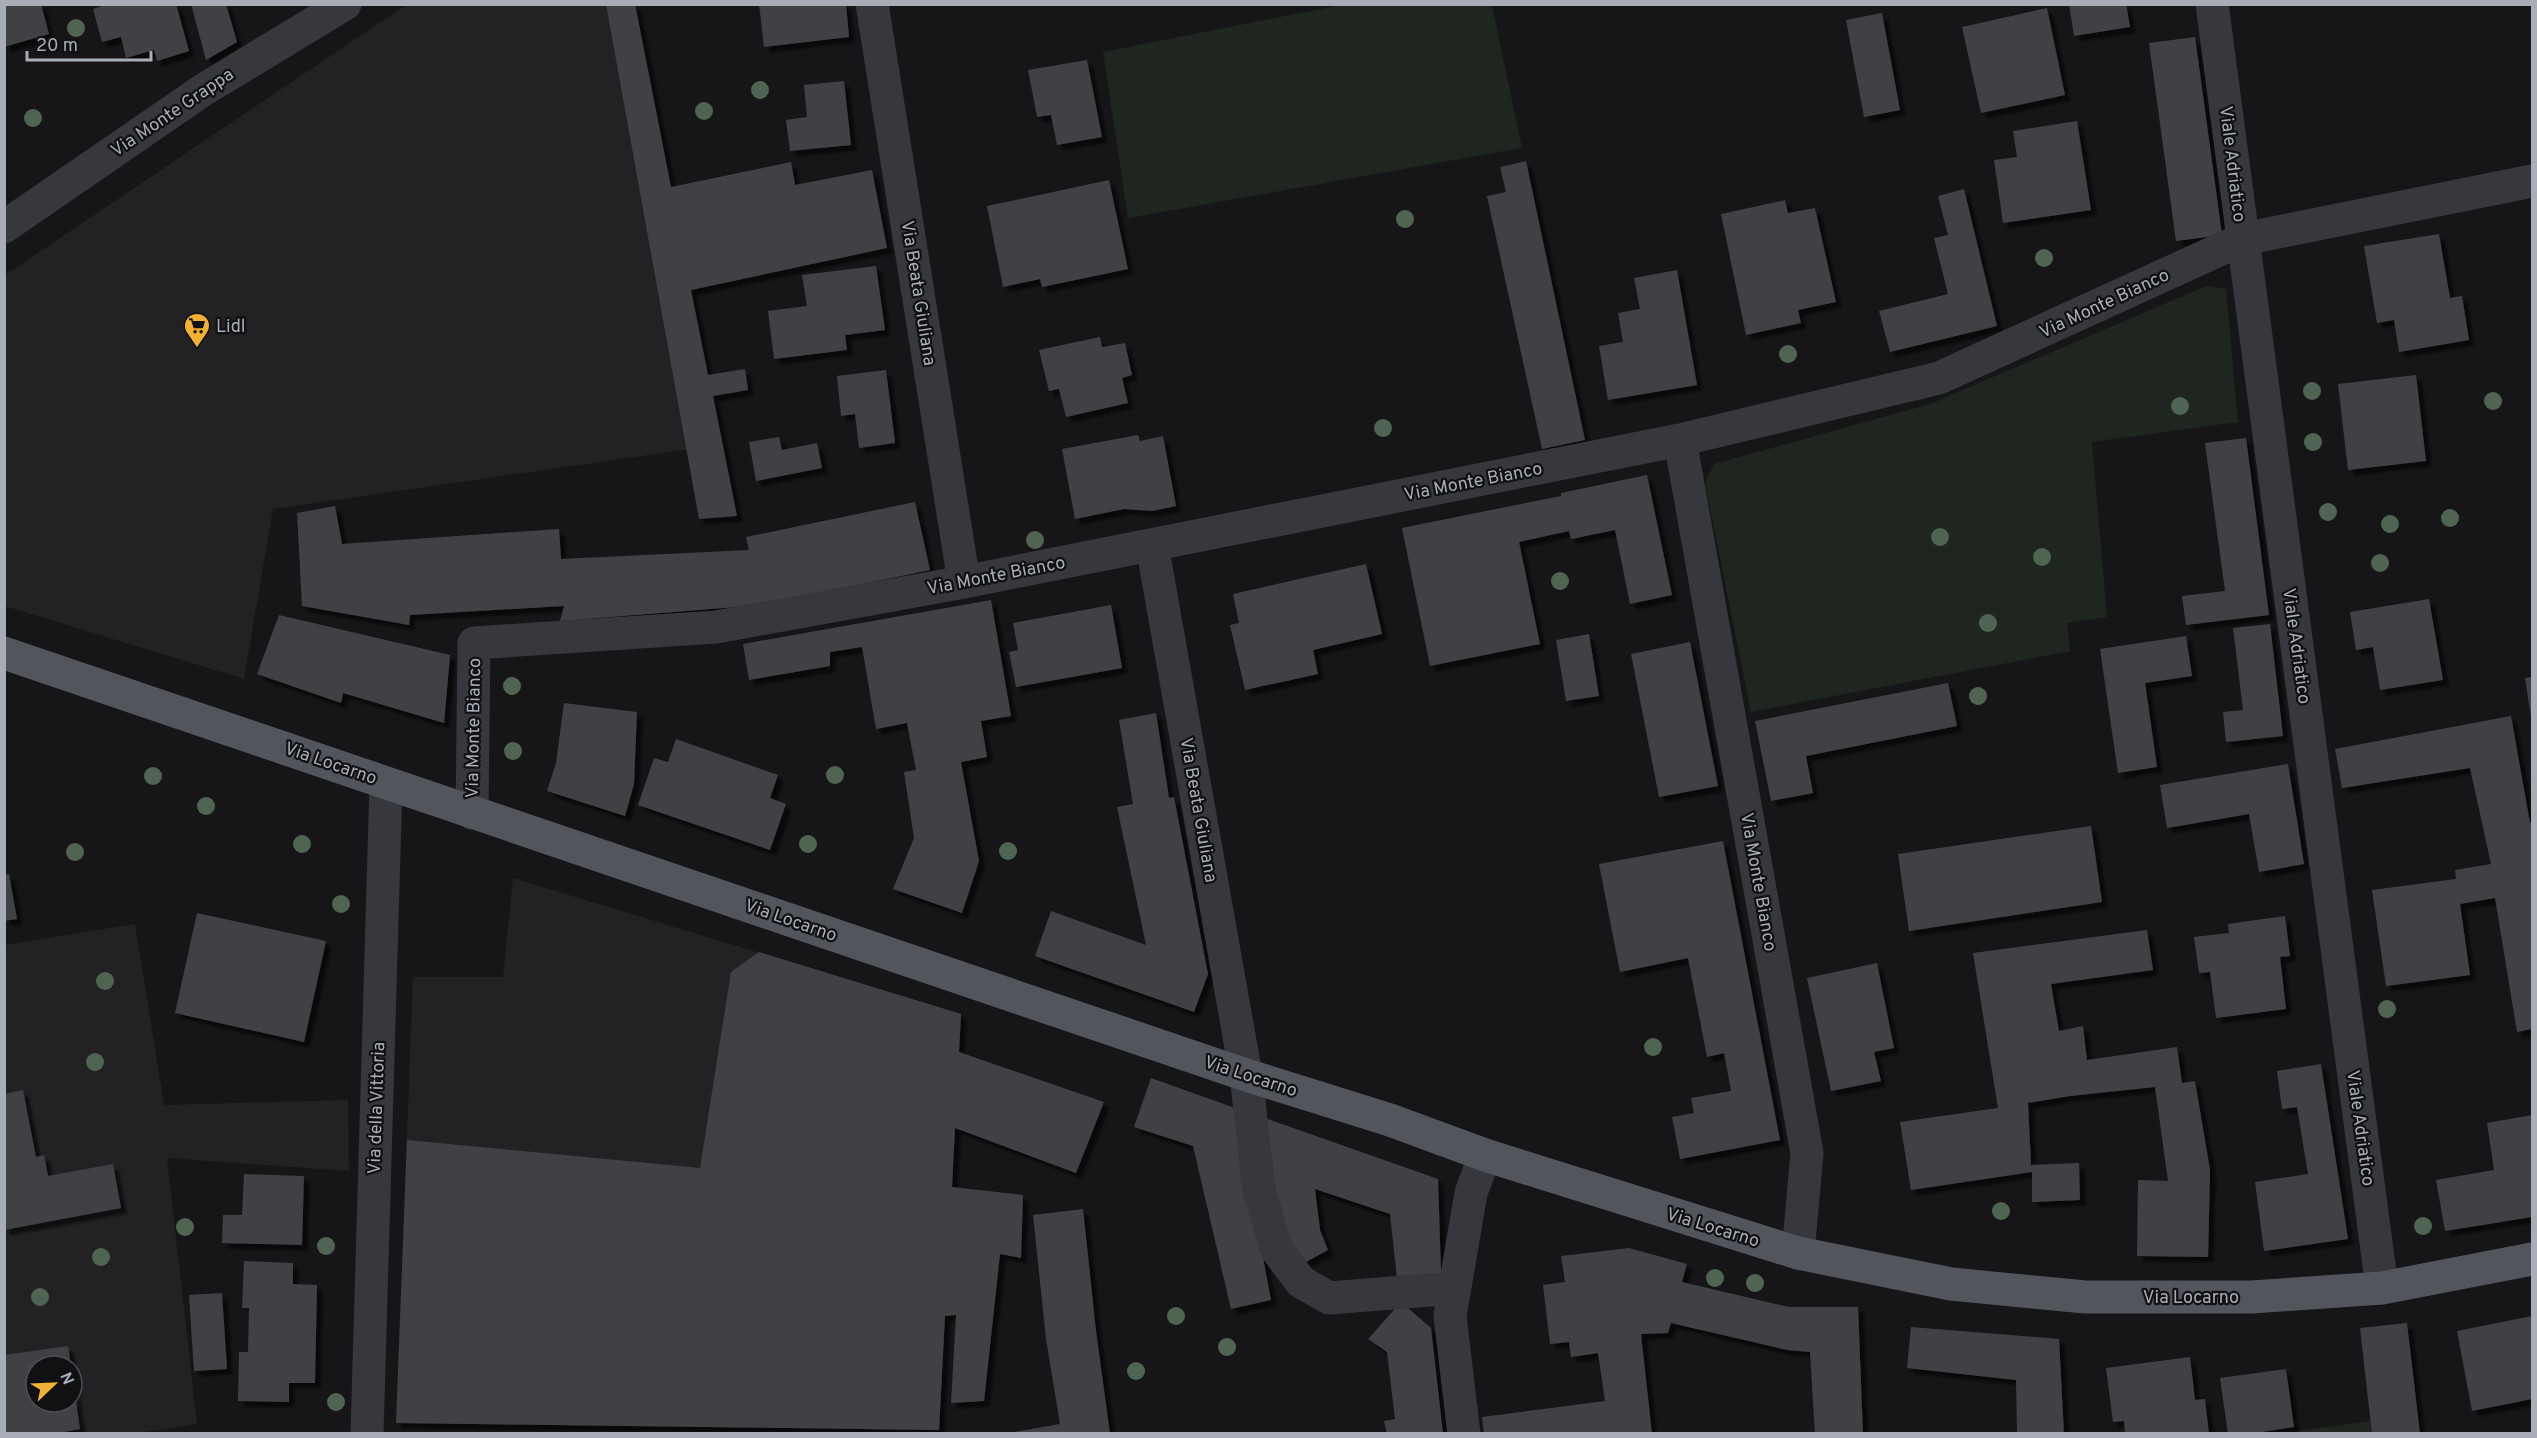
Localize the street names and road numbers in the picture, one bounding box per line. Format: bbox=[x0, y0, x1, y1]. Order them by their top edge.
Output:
street label: Via Monte Grappa bbox=[107, 64, 239, 163]
street label: Viale Adriatico bbox=[2213, 105, 2250, 224]
street label: Via Beata Giuliana bbox=[895, 219, 940, 368]
street label: Via Monte Bianco bbox=[2036, 264, 2173, 344]
street label: Via Monte Bianco bbox=[1402, 458, 1544, 507]
street label: Via Monte Bianco bbox=[925, 552, 1067, 601]
street label: Viale Adriatico bbox=[2276, 587, 2315, 706]
street label: Via Monte Bianco bbox=[462, 658, 487, 798]
street label: Via Beata Giuliana bbox=[1173, 736, 1222, 885]
street label: Via Locarno bbox=[281, 738, 380, 791]
street label: Via Monte Bianco bbox=[1734, 811, 1781, 953]
street label: Via Locarno bbox=[741, 895, 840, 948]
street label: Via della Vittoria bbox=[364, 1041, 391, 1175]
street label: Via Locarno bbox=[1201, 1052, 1300, 1103]
street label: Viale Adriatico bbox=[2340, 1069, 2379, 1188]
street label: Via Locarno bbox=[1663, 1203, 1762, 1254]
street label: Via Locarno bbox=[2143, 1287, 2239, 1310]

